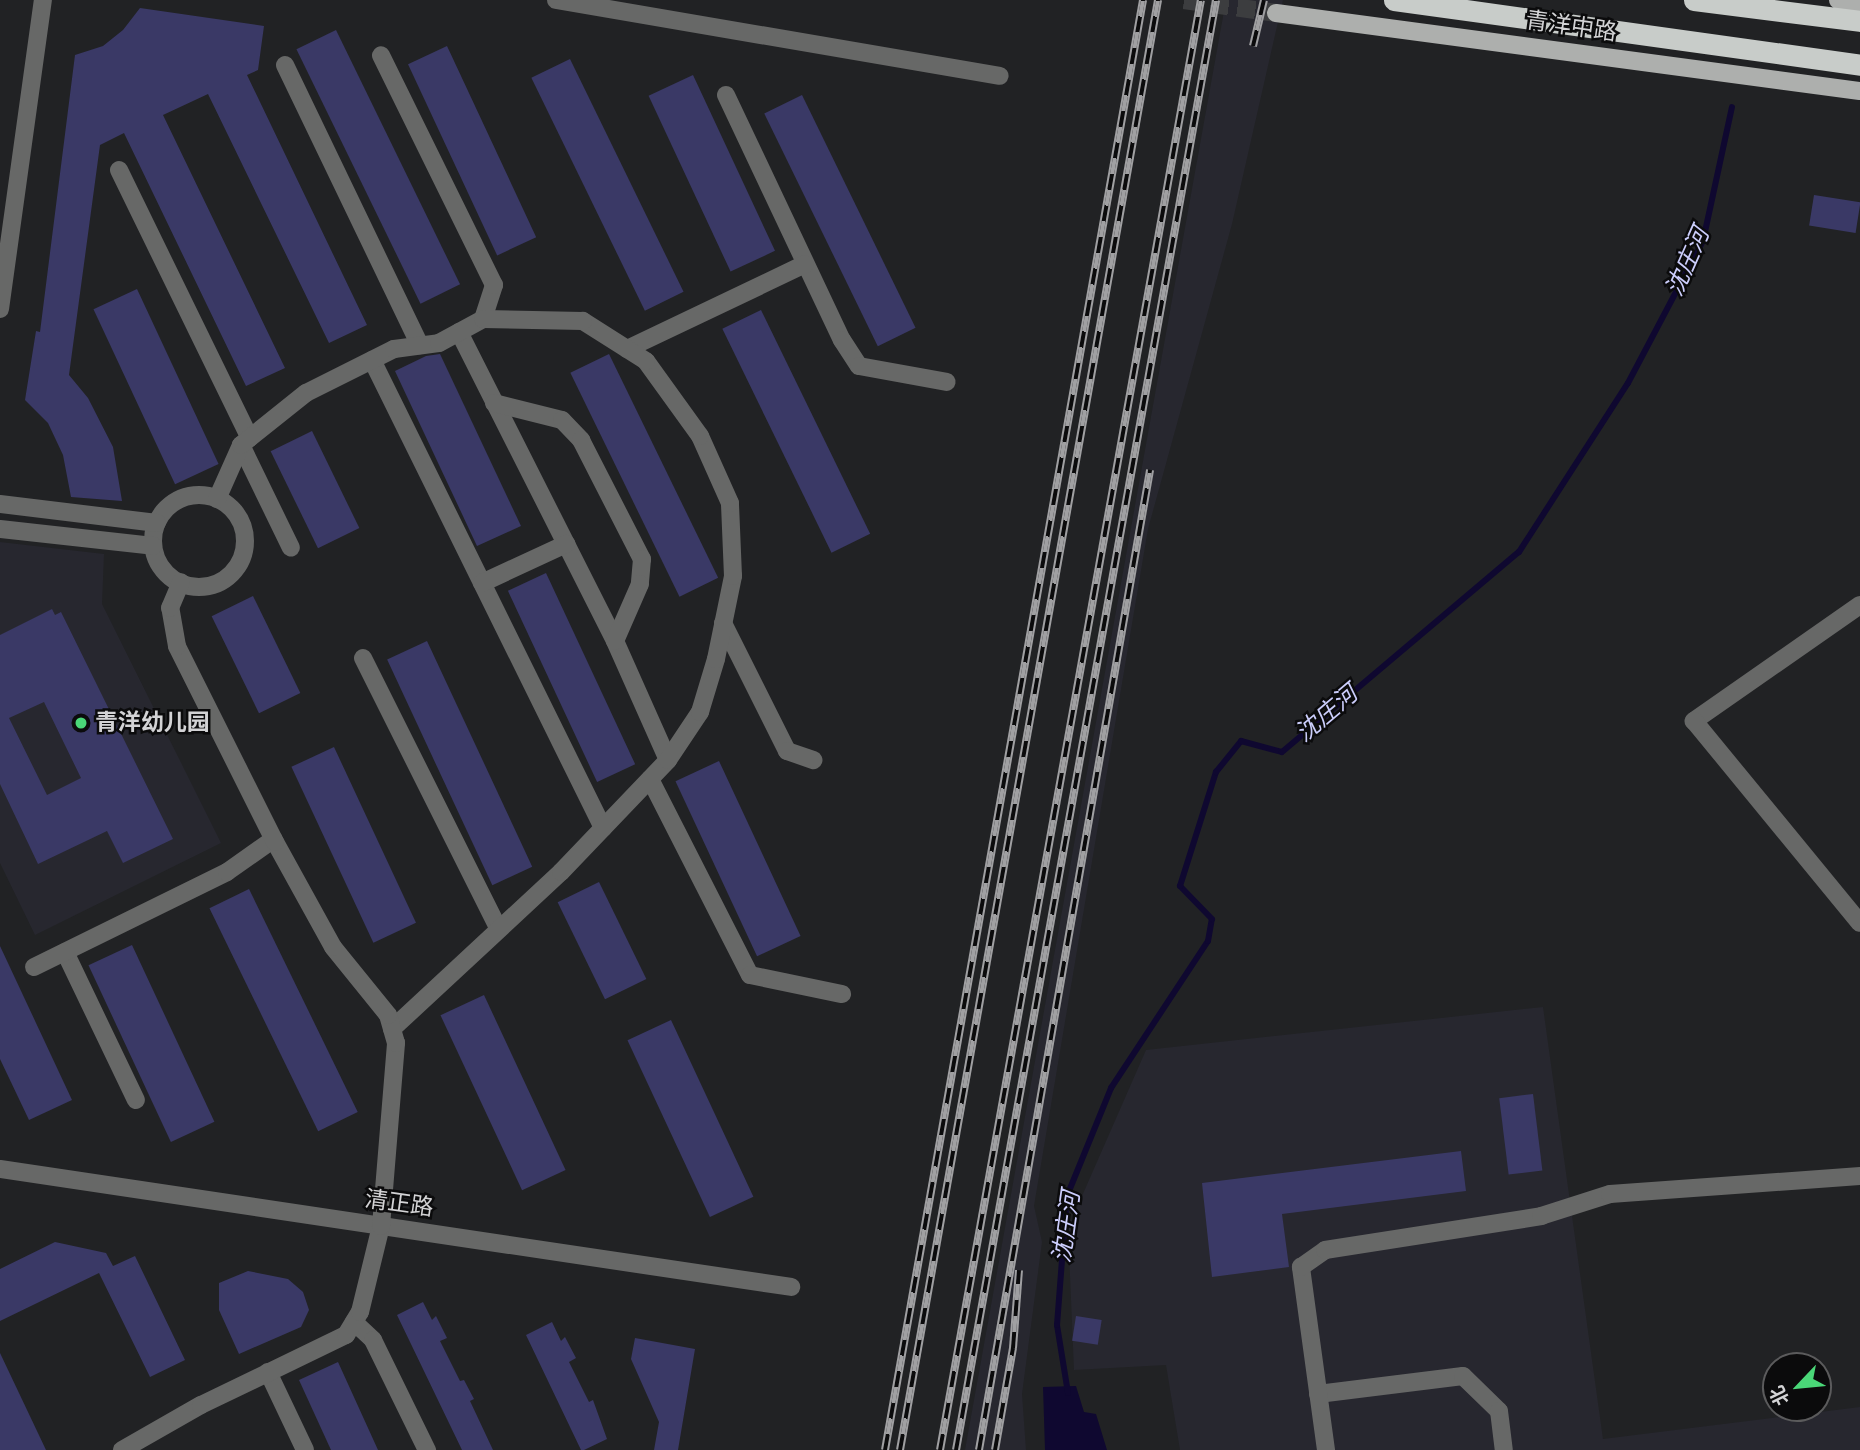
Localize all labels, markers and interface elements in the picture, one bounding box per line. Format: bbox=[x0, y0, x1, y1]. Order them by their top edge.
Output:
street label: 青洋中路 bbox=[1524, 7, 1618, 47]
water label: 沈庄河 bbox=[1660, 223, 1716, 301]
water label: 沈庄河 bbox=[1290, 680, 1364, 748]
place label: 青洋幼儿园 bbox=[95, 709, 210, 737]
marker: 青洋幼儿园 bbox=[73, 715, 89, 731]
street label: 清正路 bbox=[363, 1186, 435, 1222]
water label: 沈庄河 bbox=[1048, 1189, 1086, 1265]
north arrow bbox=[1762, 1352, 1832, 1422]
text: 北 bbox=[1765, 1382, 1794, 1409]

